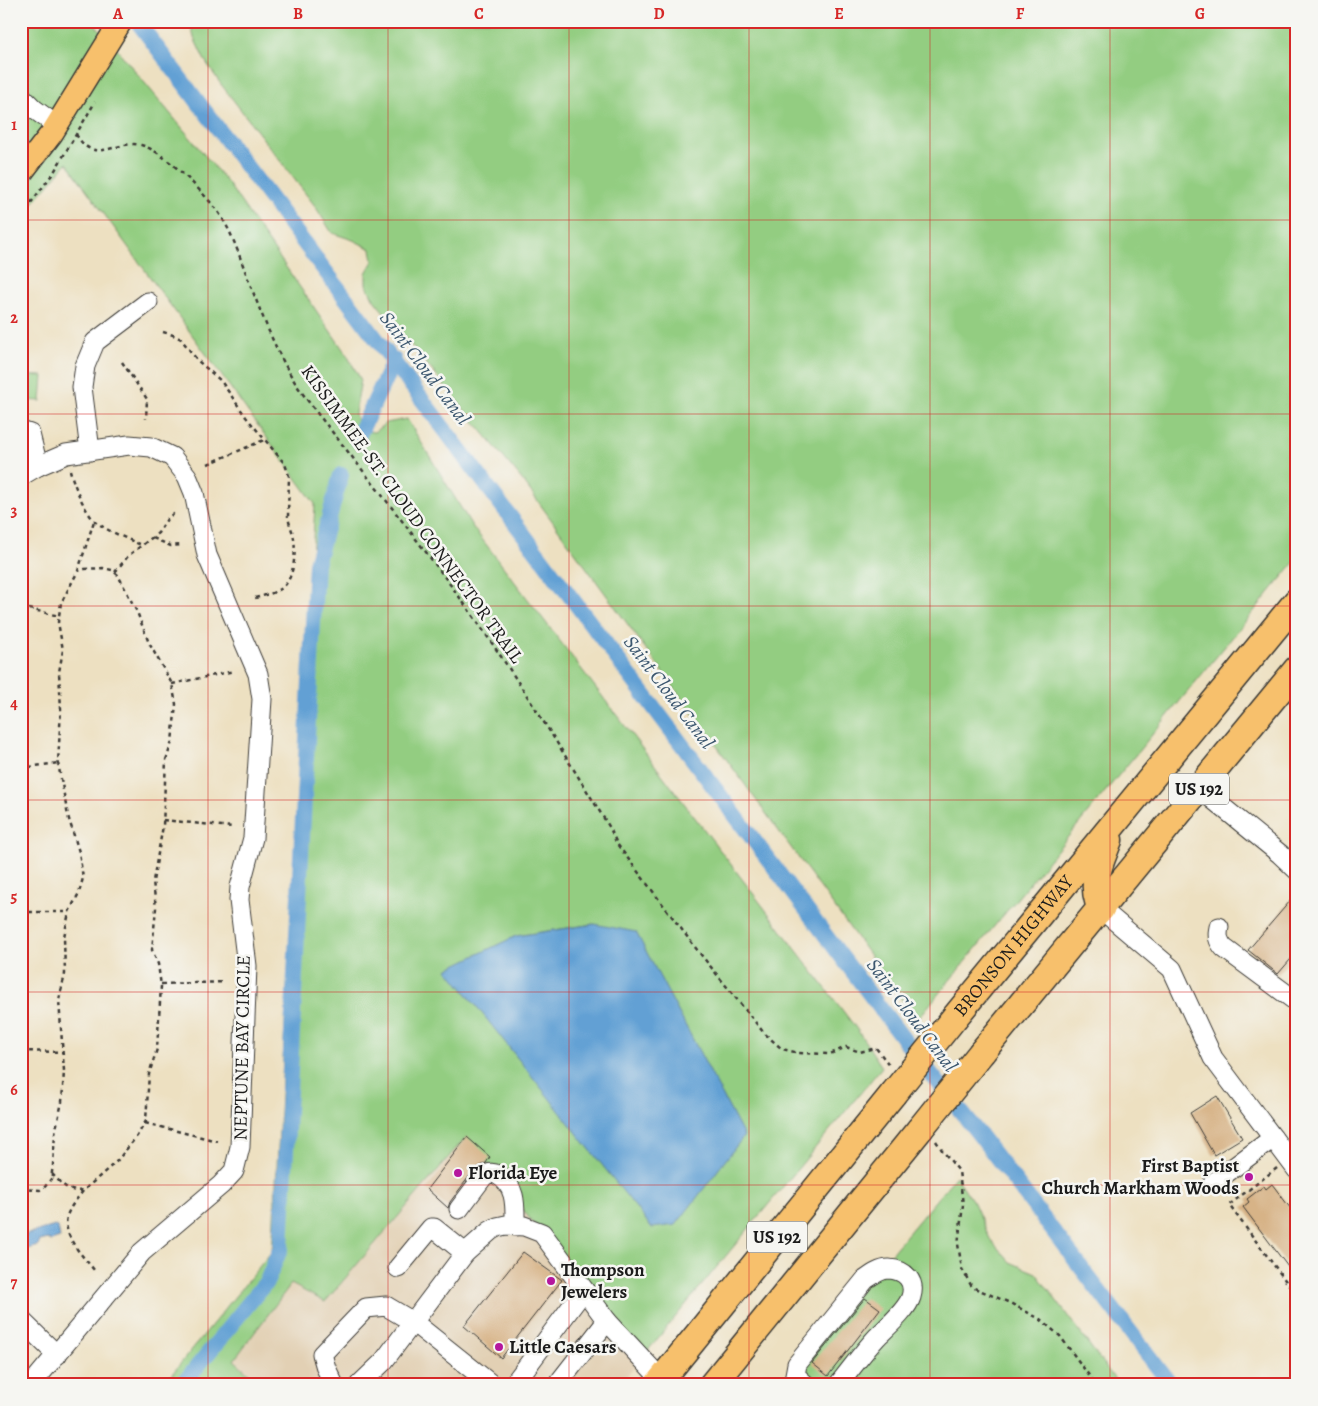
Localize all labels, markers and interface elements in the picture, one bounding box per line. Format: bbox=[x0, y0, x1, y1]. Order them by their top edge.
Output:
text: A bbox=[112, 3, 124, 25]
text: B bbox=[293, 3, 303, 25]
text: C bbox=[474, 3, 484, 25]
text: D bbox=[653, 3, 665, 25]
text: E bbox=[834, 3, 844, 25]
text: F bbox=[1016, 3, 1025, 25]
text: G bbox=[1195, 3, 1205, 25]
text: 1 bbox=[11, 114, 17, 136]
water label: Saint Cloud Canal bbox=[373, 306, 477, 430]
text: 2 bbox=[10, 307, 18, 329]
street label: KISSIMMEE-ST. CLOUD CONNECTOR TRAIL bbox=[295, 360, 529, 669]
text: 3 bbox=[11, 500, 18, 522]
water label: Saint Cloud Canal bbox=[617, 630, 721, 754]
text: 4 bbox=[10, 693, 18, 715]
road number: US 192 bbox=[1169, 774, 1229, 804]
street label: BRONSON HIGHWAY bbox=[948, 869, 1080, 1022]
text: 5 bbox=[11, 886, 18, 908]
water label: Saint Cloud Canal bbox=[860, 953, 964, 1077]
street label: NEPTUNE BAY CIRCLE bbox=[227, 955, 257, 1141]
text: 6 bbox=[10, 1079, 18, 1101]
place label: First Baptist Church Markham Woods bbox=[1041, 1153, 1240, 1201]
place label: Florida Eye bbox=[468, 1160, 558, 1186]
marker: Florida Eye bbox=[452, 1167, 464, 1179]
marker: First Baptist Church Markham Woods bbox=[1243, 1171, 1255, 1183]
road number: US 192 bbox=[747, 1222, 807, 1252]
place label: Thompson Jewelers bbox=[561, 1257, 645, 1305]
text: 7 bbox=[11, 1272, 18, 1294]
marker: Thompson Jewelers bbox=[545, 1275, 557, 1287]
place label: Little Caesars bbox=[509, 1334, 617, 1360]
marker: Little Caesars bbox=[493, 1341, 505, 1353]

